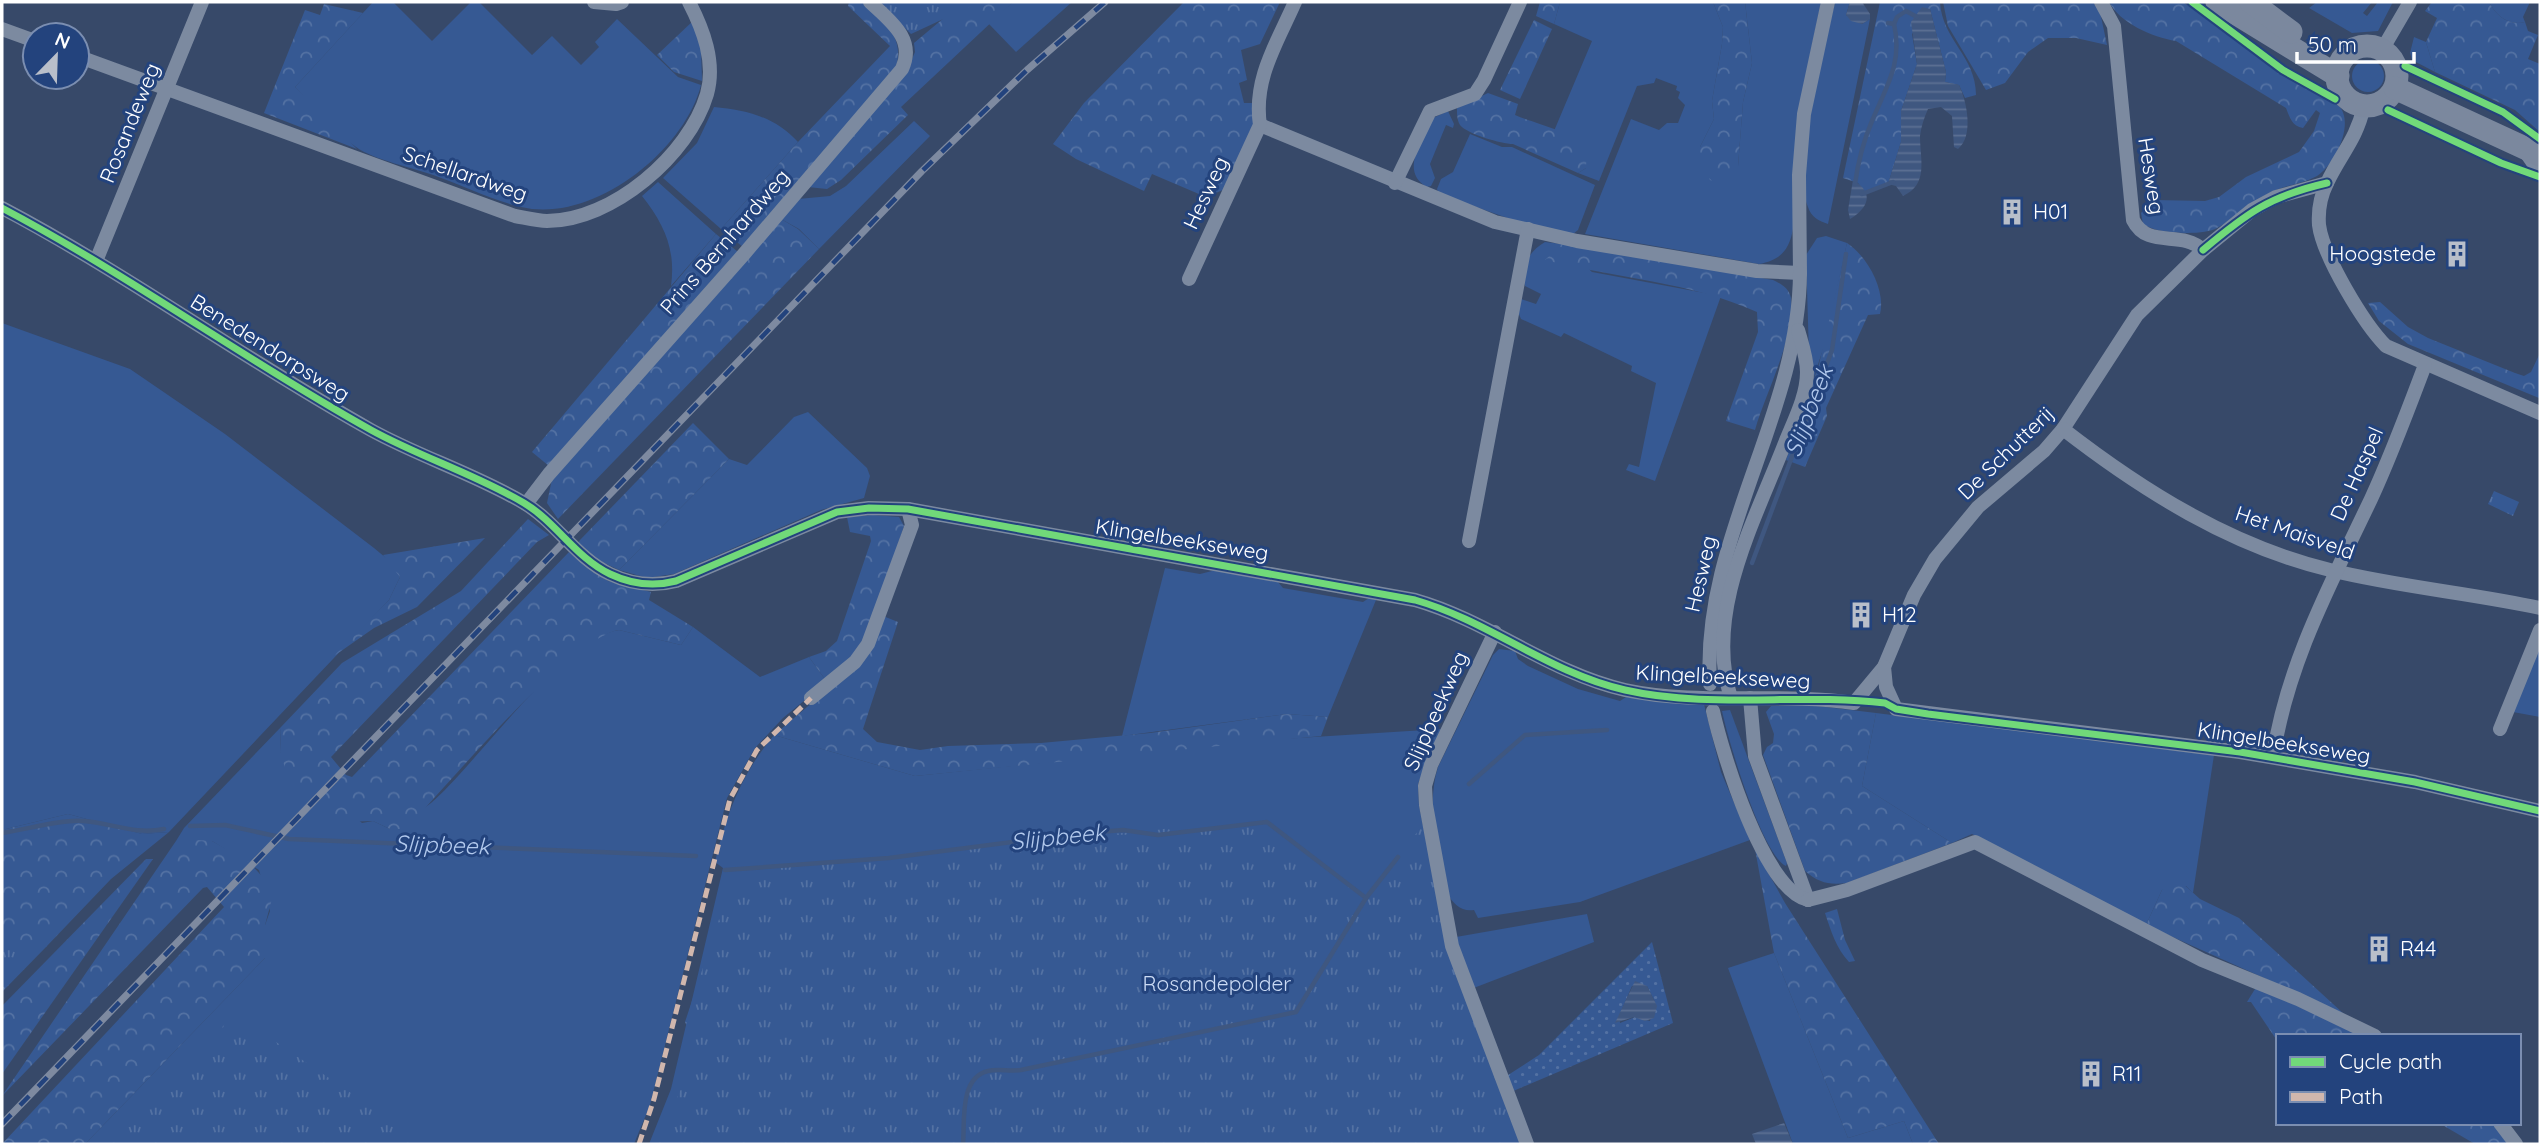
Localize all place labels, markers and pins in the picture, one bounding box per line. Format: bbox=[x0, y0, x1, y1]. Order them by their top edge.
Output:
building icon: H01 bbox=[1997, 197, 2027, 227]
place label: H01 bbox=[2033, 198, 2068, 224]
building icon: Hoogstede bbox=[2442, 239, 2472, 269]
place label: Hoogstede bbox=[2329, 240, 2436, 266]
building icon: H12 bbox=[1846, 600, 1876, 630]
place label: H12 bbox=[1882, 601, 1917, 627]
building icon: R44 bbox=[2364, 934, 2394, 964]
place label: R44 bbox=[2400, 935, 2436, 961]
building icon: R11 bbox=[2076, 1059, 2106, 1089]
place label: R11 bbox=[2112, 1060, 2142, 1086]

